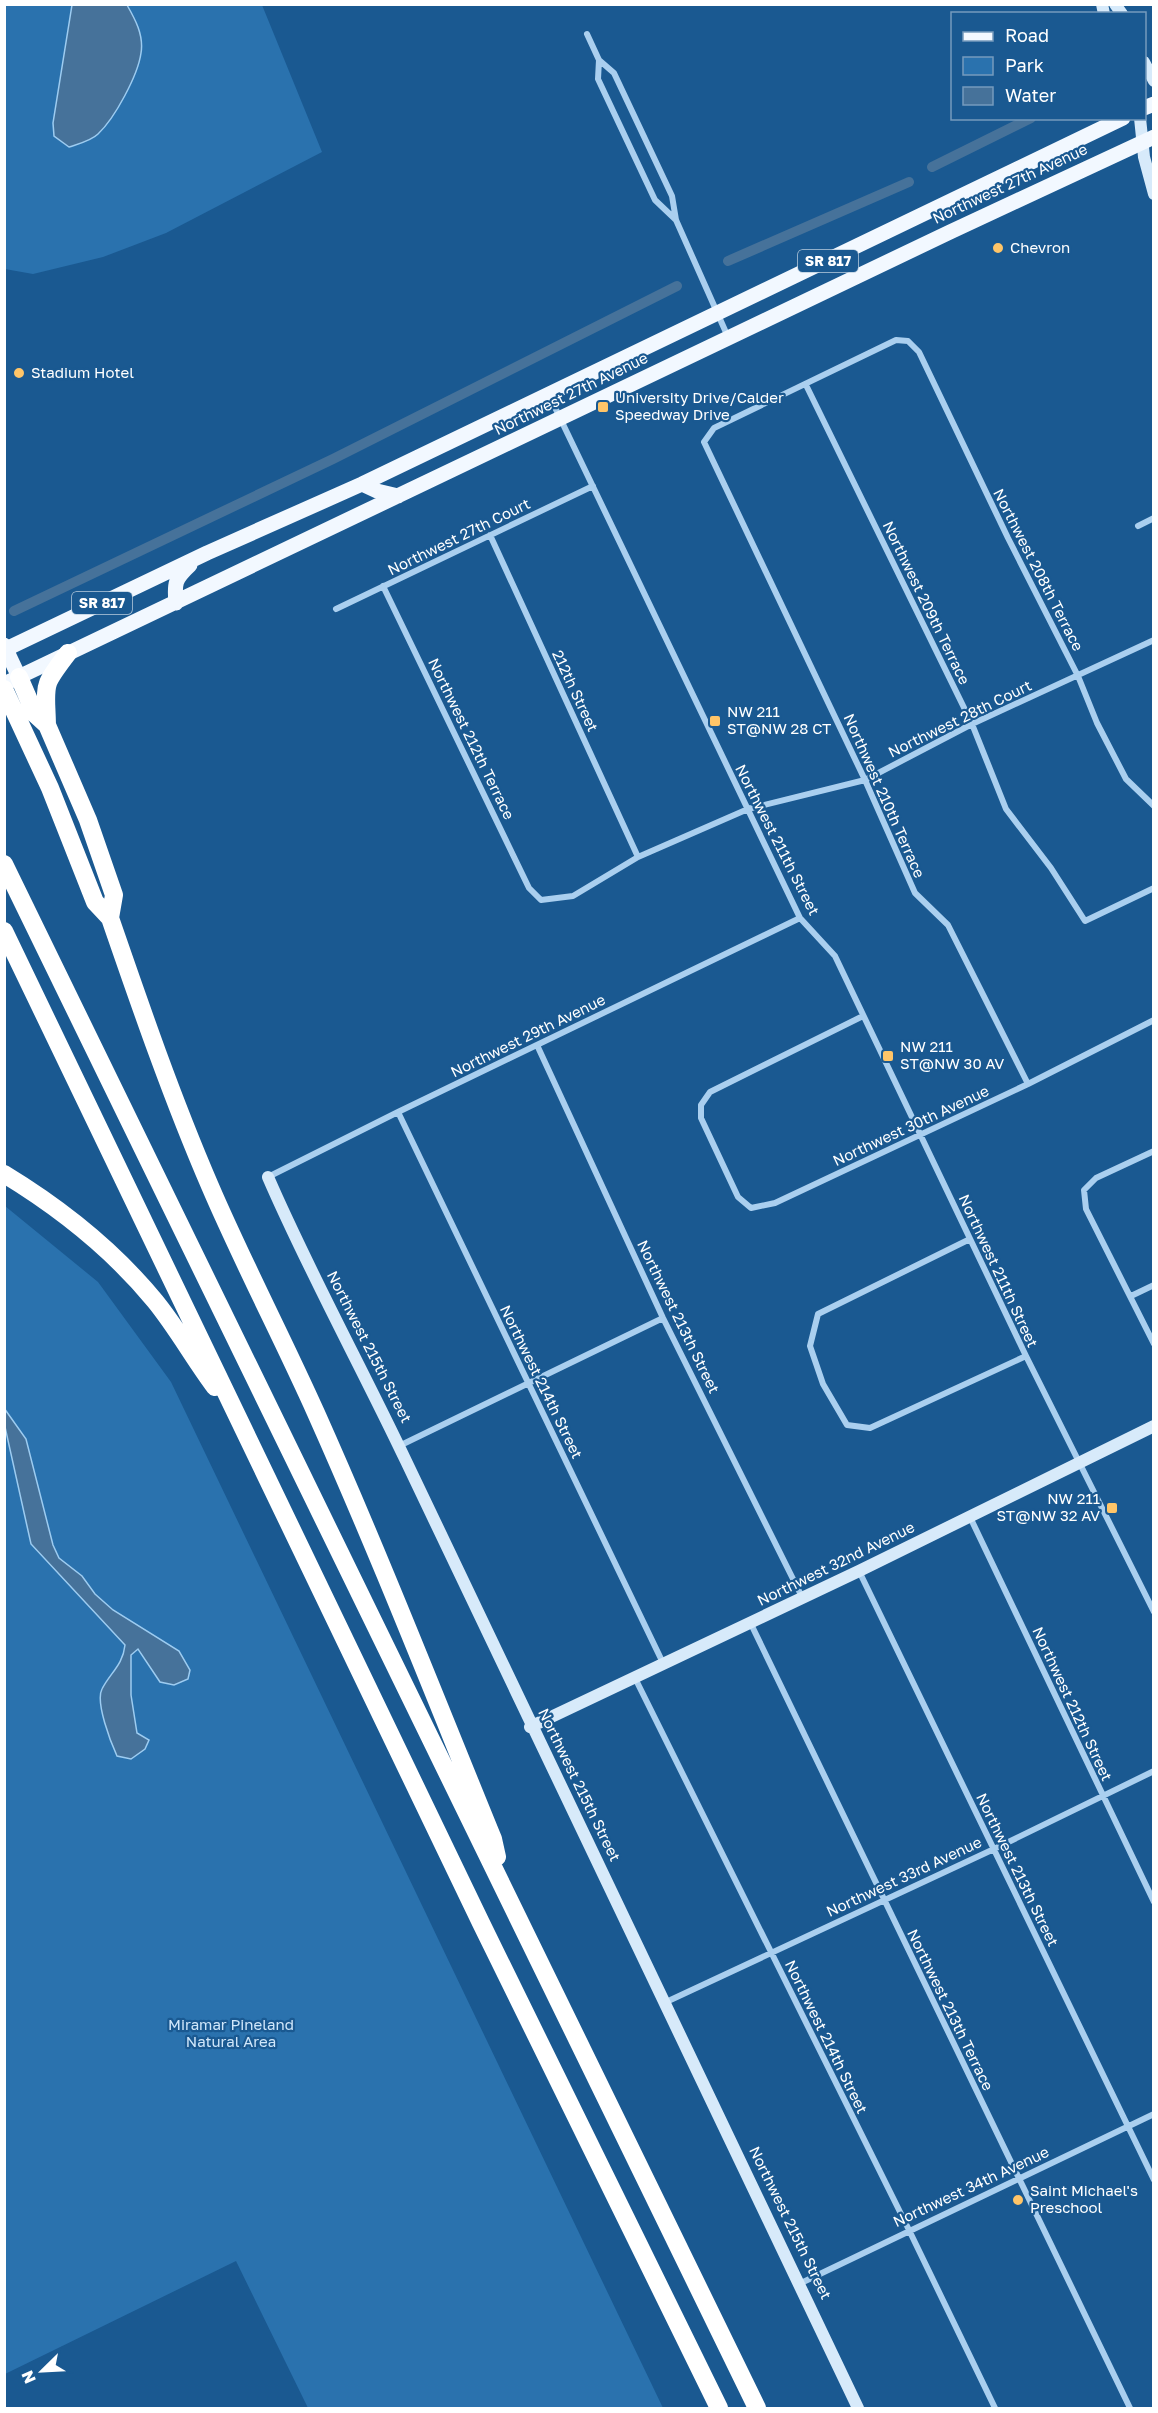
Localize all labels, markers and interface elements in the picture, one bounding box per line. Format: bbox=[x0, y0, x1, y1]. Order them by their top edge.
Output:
legend bbox=[951, 12, 1146, 120]
text: Road bbox=[1005, 24, 1049, 46]
text: Park bbox=[1005, 54, 1044, 76]
text: Water bbox=[1005, 84, 1056, 106]
street label: Northwest 27th Avenue bbox=[929, 139, 1090, 227]
place label: Chevron bbox=[1010, 238, 1070, 256]
marker: Chevron bbox=[991, 241, 1005, 255]
road number: SR 817 bbox=[798, 250, 858, 272]
street label: Northwest 27th Avenue bbox=[491, 348, 651, 438]
place label: Stadium Hotel bbox=[31, 363, 134, 381]
marker: Stadium Hotel bbox=[12, 366, 26, 380]
place label: University Drive/Calder Speedway Drive bbox=[615, 388, 784, 423]
marker: University Drive/Calder Speedway Drive bbox=[596, 400, 610, 414]
street label: Northwest 208th Terrace bbox=[990, 485, 1088, 654]
street label: Northwest 27th Court bbox=[384, 494, 533, 578]
street label: Northwest 209th Terrace bbox=[879, 518, 974, 687]
road number: SR 817 bbox=[72, 592, 132, 614]
street label: 212th Street bbox=[549, 647, 603, 734]
street label: Northwest 212th Terrace bbox=[425, 655, 519, 822]
street label: Northwest 28th Court bbox=[885, 676, 1034, 761]
place label: NW 211 ST@NW 28 CT bbox=[727, 702, 831, 737]
street label: Northwest 210th Terrace bbox=[841, 711, 929, 881]
marker: NW 211 ST@NW 28 CT bbox=[708, 714, 722, 728]
street label: Northwest 211th Street bbox=[732, 761, 824, 918]
street label: Northwest 29th Avenue bbox=[447, 990, 608, 1080]
place label: NW 211 ST@NW 30 AV bbox=[900, 1037, 1004, 1072]
marker: NW 211 ST@NW 30 AV bbox=[881, 1049, 895, 1063]
street label: Northwest 30th Avenue bbox=[830, 1081, 992, 1169]
street label: Northwest 211th Street bbox=[956, 1191, 1042, 1350]
street label: Northwest 213th Street bbox=[634, 1237, 724, 1396]
street label: Northwest 215th Street bbox=[324, 1268, 416, 1426]
street label: Northwest 214th Street bbox=[497, 1302, 587, 1461]
place label: NW 211 ST@NW 32 AV bbox=[996, 1489, 1100, 1524]
marker: NW 211 ST@NW 32 AV bbox=[1105, 1501, 1119, 1515]
street label: Northwest 32nd Avenue bbox=[754, 1517, 917, 1609]
street label: Northwest 212th Street bbox=[1029, 1624, 1117, 1784]
street label: Northwest 215th Street bbox=[535, 1705, 625, 1864]
street label: Northwest 213th Street bbox=[973, 1790, 1063, 1949]
street label: Northwest 33rd Avenue bbox=[823, 1832, 984, 1920]
street label: Northwest 213th Terrace bbox=[904, 1926, 998, 2093]
street label: Northwest 214th Street bbox=[782, 1957, 872, 2116]
park label: Miramar Pineland Natural Area bbox=[168, 2015, 294, 2050]
street label: Northwest 34th Avenue bbox=[890, 2142, 1052, 2230]
street label: Northwest 215th Street bbox=[746, 2143, 836, 2302]
place label: Saint Michael's Preschool bbox=[1030, 2181, 1138, 2216]
marker: Saint Michael's Preschool bbox=[1011, 2193, 1025, 2207]
north arrow bbox=[12, 2341, 72, 2401]
text: N bbox=[17, 2367, 40, 2387]

